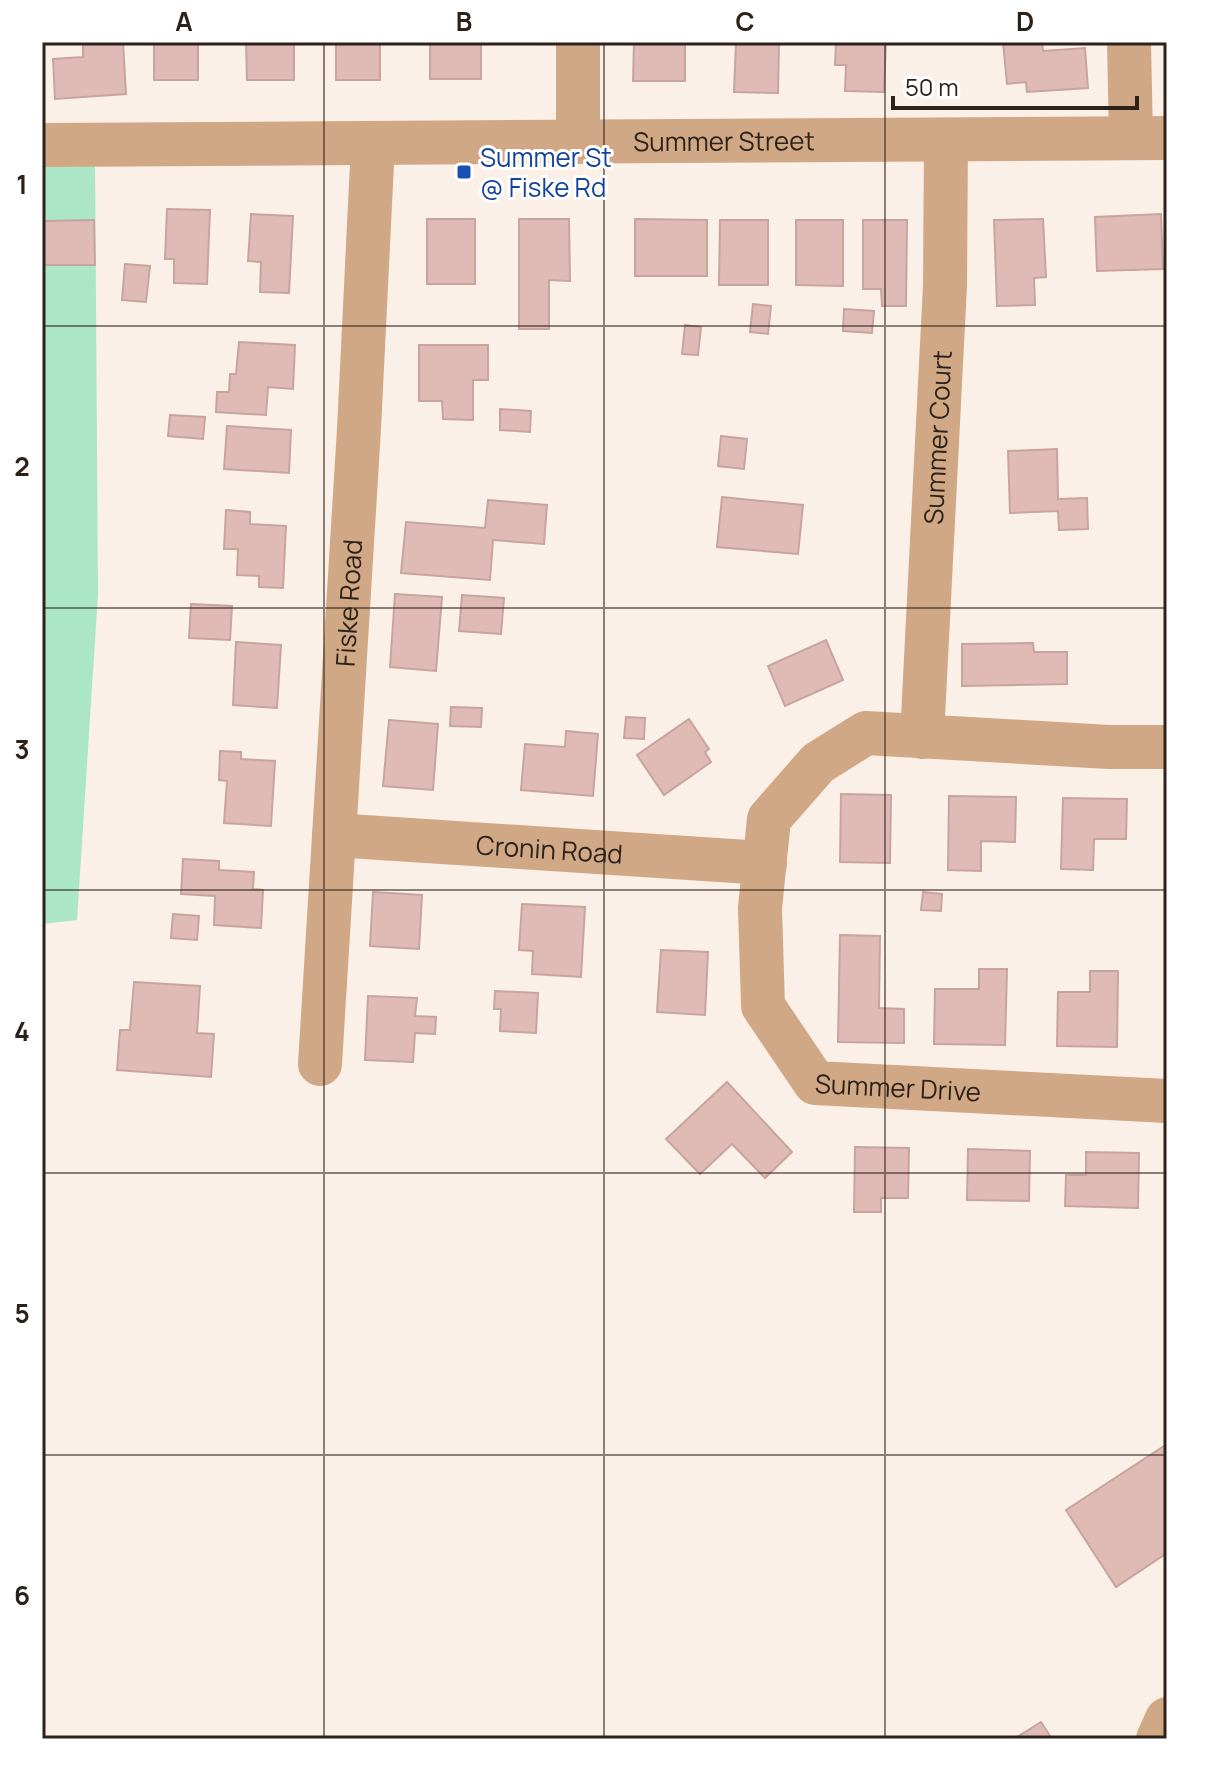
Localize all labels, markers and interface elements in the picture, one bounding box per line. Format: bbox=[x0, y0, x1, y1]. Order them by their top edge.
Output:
text: A bbox=[175, 3, 193, 39]
text: B bbox=[456, 3, 472, 39]
text: C bbox=[735, 3, 755, 39]
text: D bbox=[1016, 3, 1034, 39]
scale bar bbox=[893, 60, 1137, 110]
text: 50 m bbox=[905, 70, 959, 103]
street label: Summer Street bbox=[633, 122, 815, 159]
place label: Summer St @ Fiske Rd bbox=[480, 139, 612, 205]
marker: Summer St @ Fiske Rd bbox=[455, 163, 473, 181]
text: 1 bbox=[16, 166, 28, 202]
street label: Summer Court bbox=[915, 349, 960, 525]
text: 2 bbox=[14, 448, 30, 484]
street label: Fiske Road bbox=[326, 538, 370, 668]
text: 3 bbox=[14, 731, 30, 767]
street label: Cronin Road bbox=[475, 826, 624, 872]
text: 4 bbox=[14, 1013, 30, 1049]
street label: Summer Drive bbox=[814, 1065, 982, 1109]
text: 5 bbox=[14, 1295, 30, 1331]
text: 6 bbox=[14, 1577, 30, 1613]

